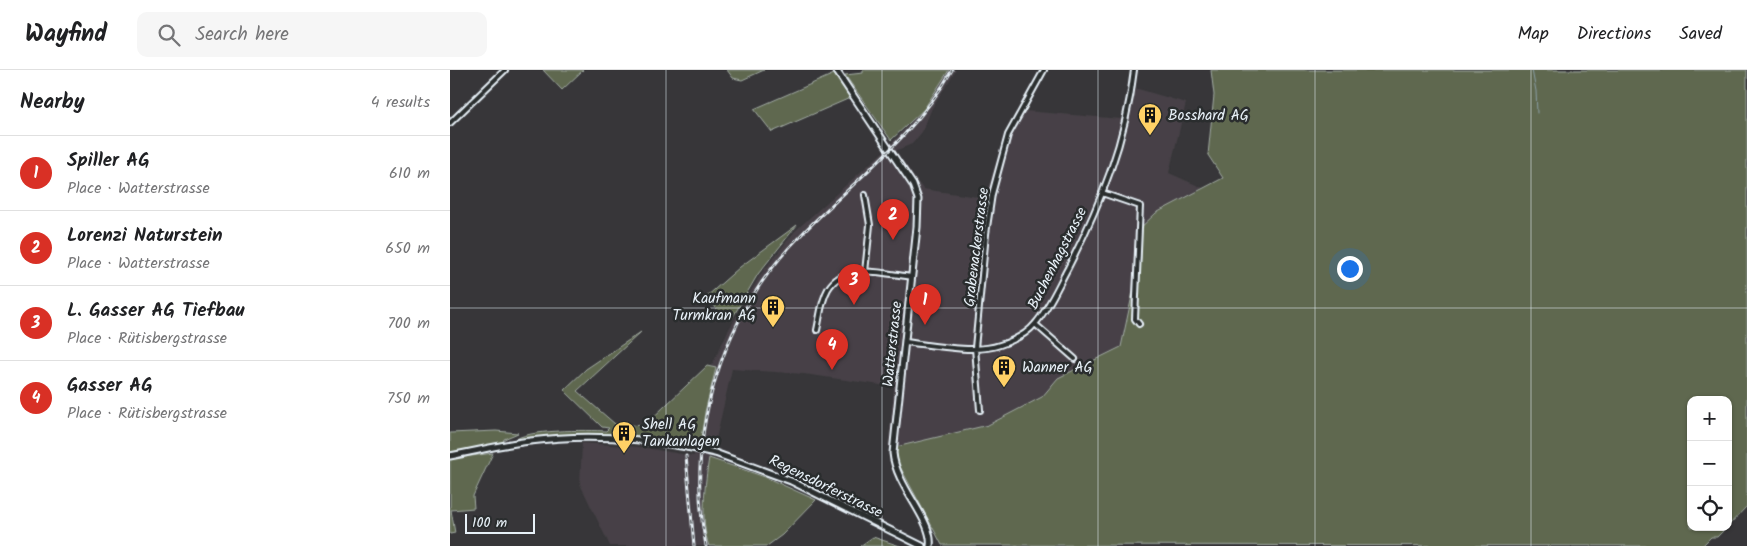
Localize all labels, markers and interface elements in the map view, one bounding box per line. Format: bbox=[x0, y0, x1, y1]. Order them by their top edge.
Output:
search box bbox=[137, 12, 487, 57]
text: Wayfind bbox=[25, 15, 107, 54]
text: Search here bbox=[195, 20, 289, 50]
text: Map bbox=[1517, 20, 1549, 49]
text: Directions bbox=[1577, 20, 1651, 49]
text: Saved bbox=[1679, 20, 1722, 49]
icon: search bbox=[155, 21, 183, 49]
text: Nearby bbox=[20, 86, 85, 119]
text: 4 results bbox=[371, 90, 430, 115]
building icon: Bosshard AG bbox=[1137, 102, 1163, 136]
place label: Bosshard AG bbox=[1168, 104, 1249, 128]
text: Spiller AG bbox=[67, 146, 150, 176]
text: 1 bbox=[34, 161, 38, 186]
text: 610 m bbox=[389, 161, 430, 186]
text: Place · Watterstrasse bbox=[67, 176, 210, 201]
street label: Grabenackerstrasse bbox=[958, 186, 996, 308]
pin: 2 bbox=[877, 199, 909, 240]
street label: Buchenhagstrasse bbox=[1022, 203, 1094, 314]
text: Lorenzi Naturstein bbox=[67, 221, 223, 251]
text: 2 bbox=[31, 236, 41, 261]
text: 650 m bbox=[385, 236, 430, 261]
text: Place · Watterstrasse bbox=[67, 251, 210, 276]
your location bbox=[1337, 256, 1363, 282]
pin: 3 bbox=[838, 264, 870, 305]
pin: 1 bbox=[909, 284, 941, 325]
place label: Kaufmann Turmkran AG bbox=[673, 287, 756, 328]
building icon: Kaufmann Turmkran AG bbox=[760, 294, 786, 328]
text: L. Gasser AG Tiefbau bbox=[67, 296, 245, 326]
street label: Watterstrasse bbox=[877, 300, 909, 388]
text: 3 bbox=[32, 311, 40, 336]
text: 700 m bbox=[387, 311, 430, 336]
text: Place · Rütisbergstrasse bbox=[67, 326, 227, 351]
pin: 4 bbox=[816, 329, 848, 370]
building icon: Wanner AG bbox=[991, 354, 1017, 388]
place label: Wanner AG bbox=[1022, 356, 1093, 380]
text: Gasser AG bbox=[67, 371, 153, 401]
text: 4 bbox=[32, 386, 40, 411]
text: 750 m bbox=[387, 386, 430, 411]
map controls bbox=[1687, 396, 1732, 531]
button: + bbox=[1687, 396, 1732, 441]
text: Place · Rütisbergstrasse bbox=[67, 401, 227, 426]
place label: Shell AG Tankanlagen bbox=[642, 413, 720, 454]
building icon: Shell AG Tankanlagen bbox=[611, 420, 637, 454]
button: − bbox=[1687, 441, 1732, 486]
street label: Regensdorferstrasse bbox=[765, 449, 887, 525]
button: locate bbox=[1687, 486, 1732, 531]
scale bar bbox=[465, 511, 535, 534]
text: 100 m bbox=[472, 512, 507, 534]

